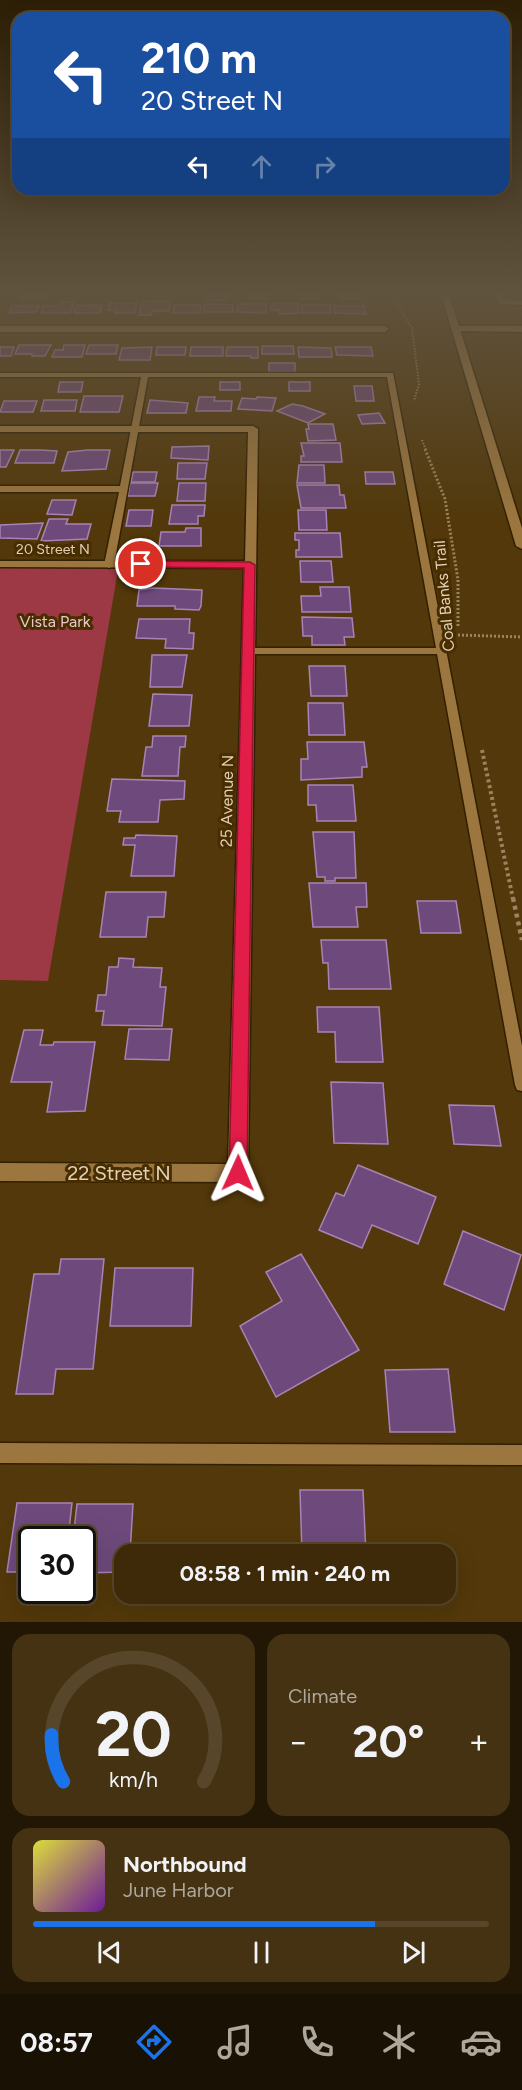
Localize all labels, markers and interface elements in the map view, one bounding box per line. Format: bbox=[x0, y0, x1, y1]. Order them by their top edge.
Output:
text: 210 m bbox=[141, 33, 257, 84]
icon: left bbox=[42, 36, 120, 114]
text: 20 Street N bbox=[141, 84, 283, 117]
icon: left bbox=[182, 150, 215, 183]
icon: ahead bbox=[245, 150, 278, 183]
icon: right bbox=[308, 150, 341, 183]
pin bbox=[115, 538, 166, 589]
street label: Coal Banks Trail bbox=[430, 540, 458, 652]
street label: 20 Street N bbox=[16, 541, 90, 558]
icon: arrive bbox=[124, 547, 157, 580]
park label: Vista Park bbox=[20, 612, 91, 631]
street label: 25 Avenue N bbox=[217, 755, 237, 847]
position arrow bbox=[206, 1141, 270, 1205]
street label: 22 Street N bbox=[67, 1161, 171, 1185]
speed limit sign: 30 bbox=[18, 1526, 96, 1604]
text: 08:58 · 1 min · 240 m bbox=[180, 1560, 390, 1587]
text: Climate bbox=[288, 1684, 357, 1708]
text: 20 bbox=[95, 1697, 172, 1772]
text: 20° bbox=[352, 1714, 425, 1768]
text: − bbox=[288, 1722, 309, 1761]
text: + bbox=[468, 1722, 489, 1761]
text: km/h bbox=[109, 1767, 158, 1792]
text: Northbound bbox=[123, 1851, 247, 1878]
text: June Harbor bbox=[123, 1878, 234, 1902]
icon: previous bbox=[93, 1936, 126, 1969]
icon: pause bbox=[245, 1936, 278, 1969]
icon: next bbox=[397, 1936, 430, 1969]
icon: directions bbox=[133, 2021, 175, 2063]
icon: music bbox=[214, 2021, 256, 2063]
icon: phone bbox=[296, 2021, 338, 2063]
icon: climate bbox=[378, 2021, 420, 2063]
icon: car bbox=[460, 2021, 502, 2063]
text: 08:57 bbox=[20, 2026, 93, 2059]

